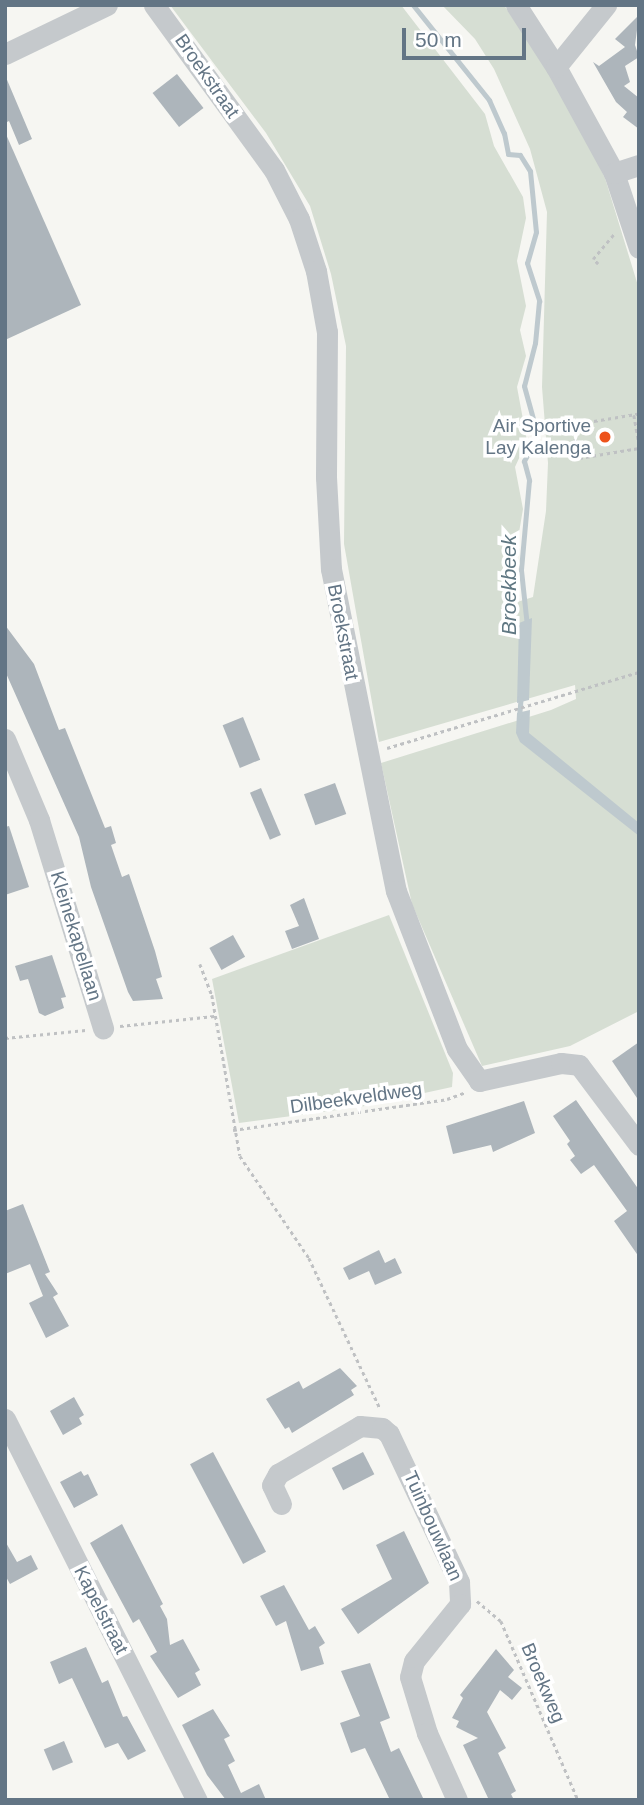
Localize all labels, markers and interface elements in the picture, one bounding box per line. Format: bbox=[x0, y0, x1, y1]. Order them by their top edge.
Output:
scale bar bbox=[406, 14, 530, 58]
text: 50 m bbox=[415, 28, 462, 51]
street label: Broekstraat bbox=[170, 30, 244, 122]
place label: Air Sportive Lay Kalenga bbox=[485, 415, 591, 459]
marker: Air Sportive Lay Kalenga bbox=[597, 429, 613, 445]
water label: Broekbeek bbox=[496, 535, 522, 635]
street label: Broekstraat bbox=[323, 582, 363, 682]
street label: Kleinekapellaan bbox=[45, 869, 107, 1003]
street label: Dilbeekveldweg bbox=[289, 1077, 423, 1119]
street label: Tuinbouwlaan bbox=[399, 1468, 467, 1584]
street label: Kapelstraat bbox=[69, 1562, 133, 1658]
street label: Broekweg bbox=[516, 1640, 570, 1726]

